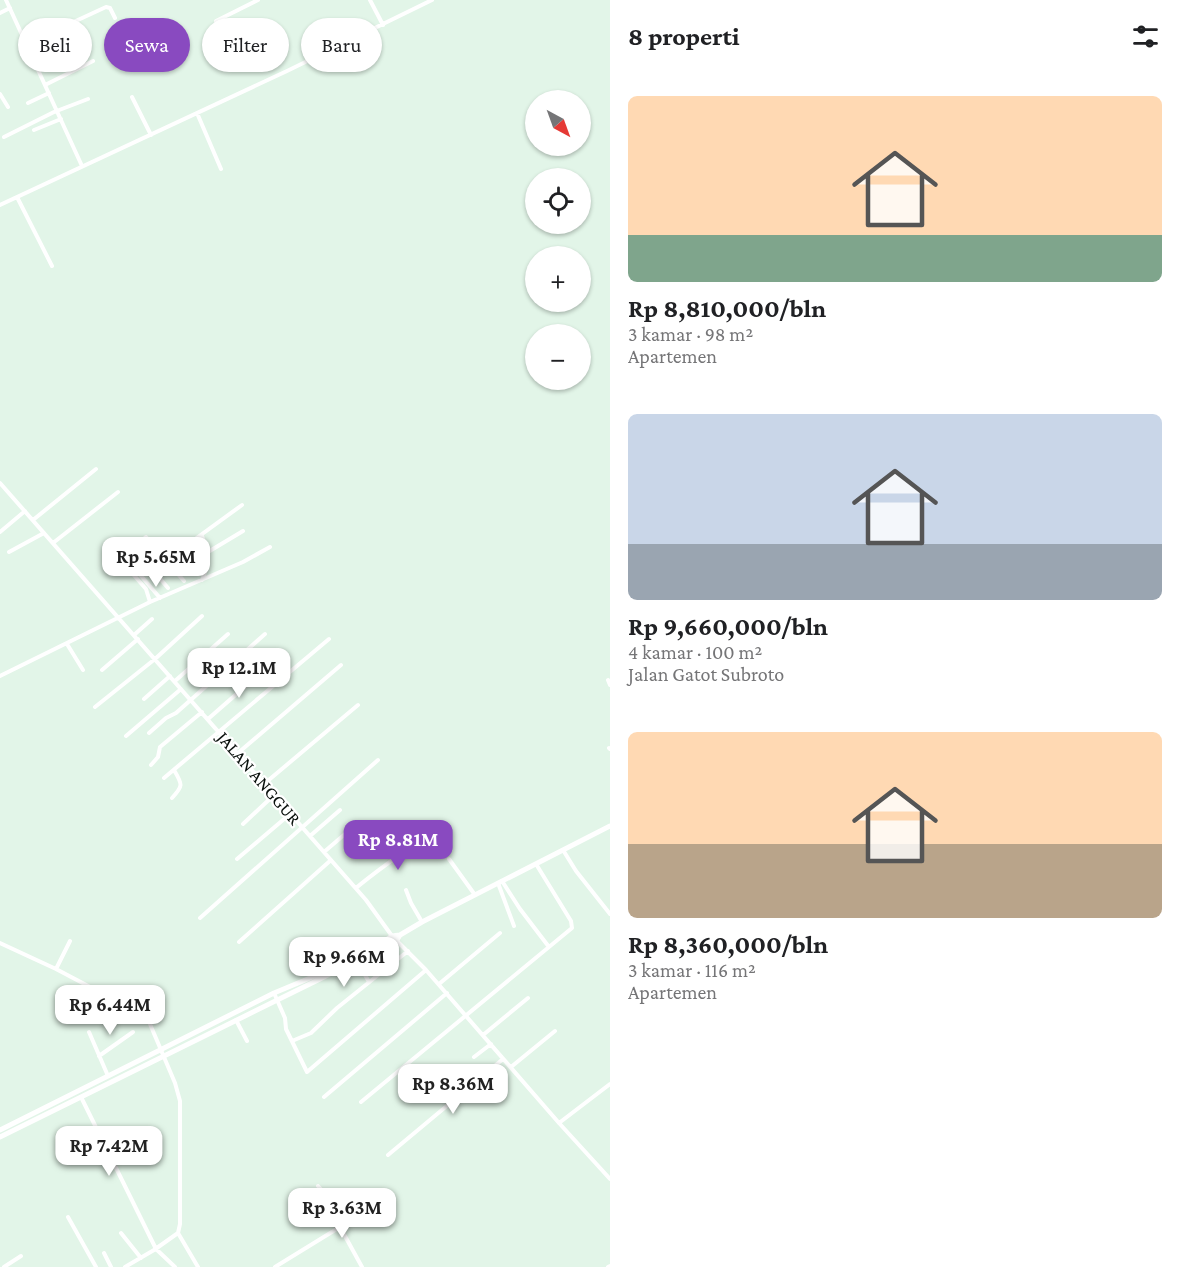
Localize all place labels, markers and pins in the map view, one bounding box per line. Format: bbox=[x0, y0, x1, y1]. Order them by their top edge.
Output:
pin: Rp 5.65M bbox=[94, 537, 218, 588]
pin: Rp 12.1M bbox=[177, 648, 301, 699]
pin: Rp 8.81M bbox=[336, 820, 460, 871]
pin: Rp 9.66M bbox=[282, 937, 406, 988]
pin: Rp 6.44M bbox=[48, 985, 172, 1036]
pin: Rp 8.36M bbox=[391, 1064, 515, 1115]
pin: Rp 7.42M bbox=[47, 1126, 171, 1177]
pin: Rp 3.63M bbox=[280, 1188, 404, 1239]

